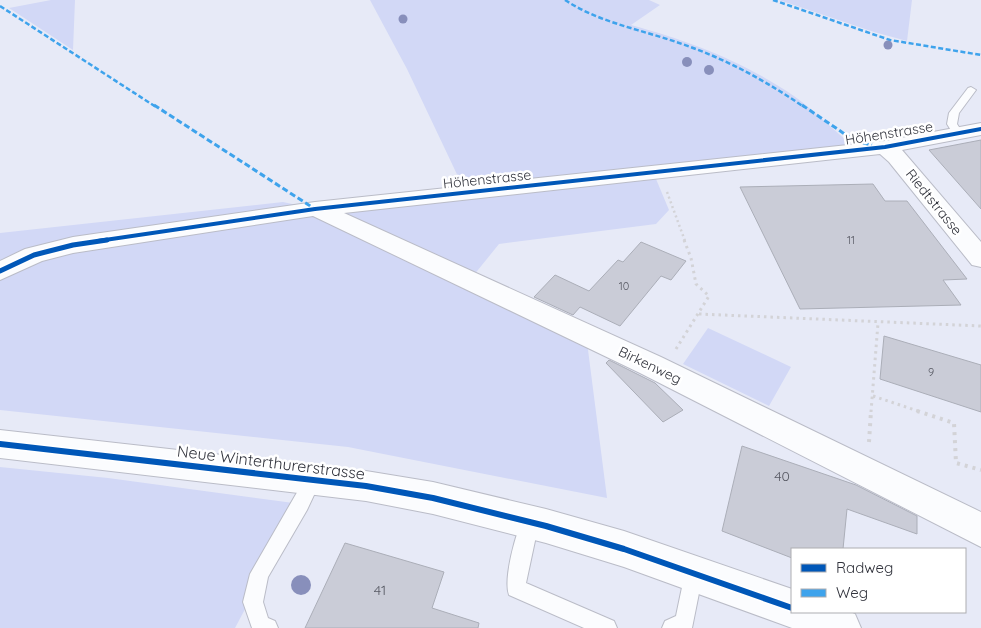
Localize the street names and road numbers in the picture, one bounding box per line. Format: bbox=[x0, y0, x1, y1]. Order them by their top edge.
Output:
street label: Höhenstrasse bbox=[844, 117, 934, 149]
street label: Höhenstrasse bbox=[442, 165, 532, 193]
street label: Riedtstrasse bbox=[902, 165, 966, 239]
street label: Birkenweg bbox=[616, 342, 684, 388]
street label: Neue Winterthurerstrasse bbox=[176, 441, 366, 483]

